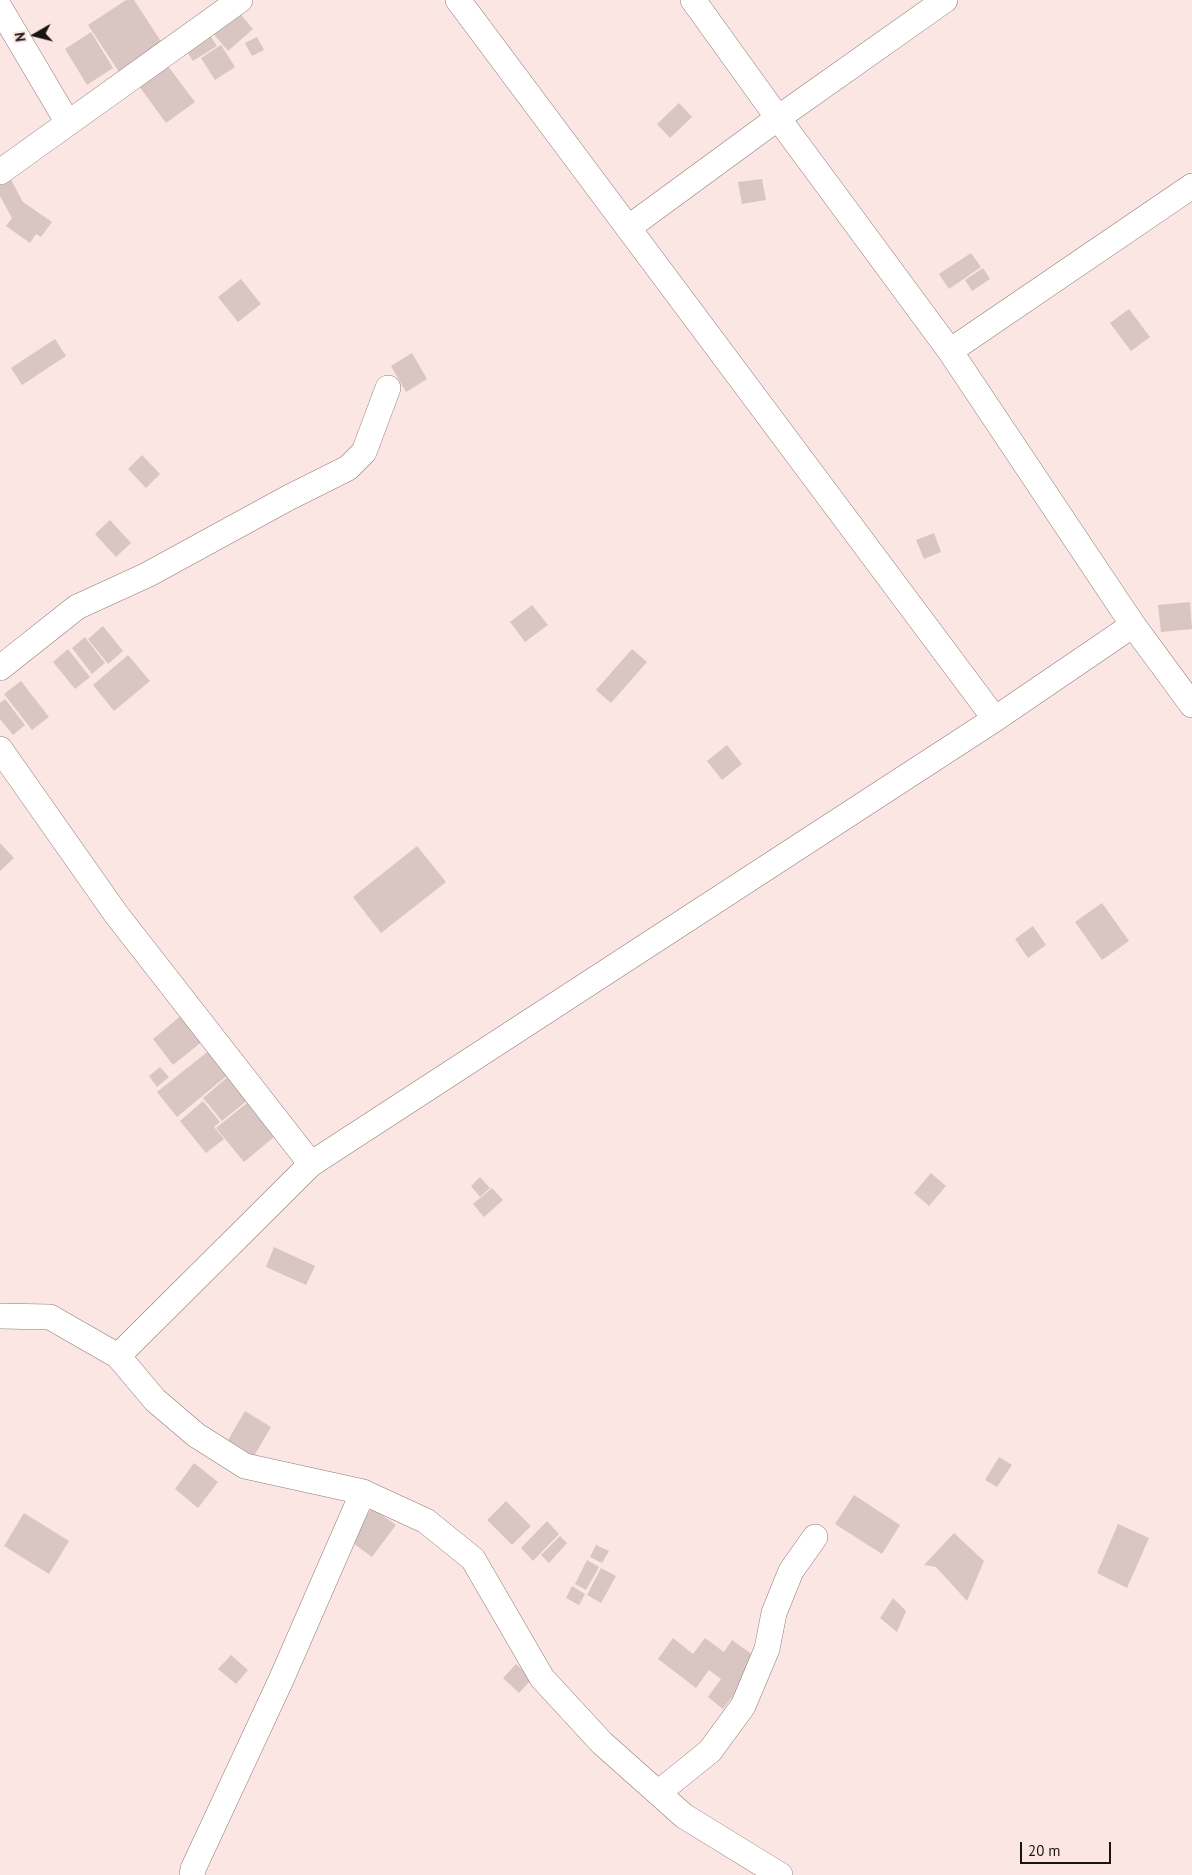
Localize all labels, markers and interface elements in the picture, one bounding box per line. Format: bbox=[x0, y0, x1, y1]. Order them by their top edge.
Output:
north arrow bbox=[10, 10, 60, 60]
text: N bbox=[11, 31, 30, 43]
scale bar bbox=[1022, 1832, 1113, 1864]
text: 20 m bbox=[1028, 1841, 1061, 1860]

